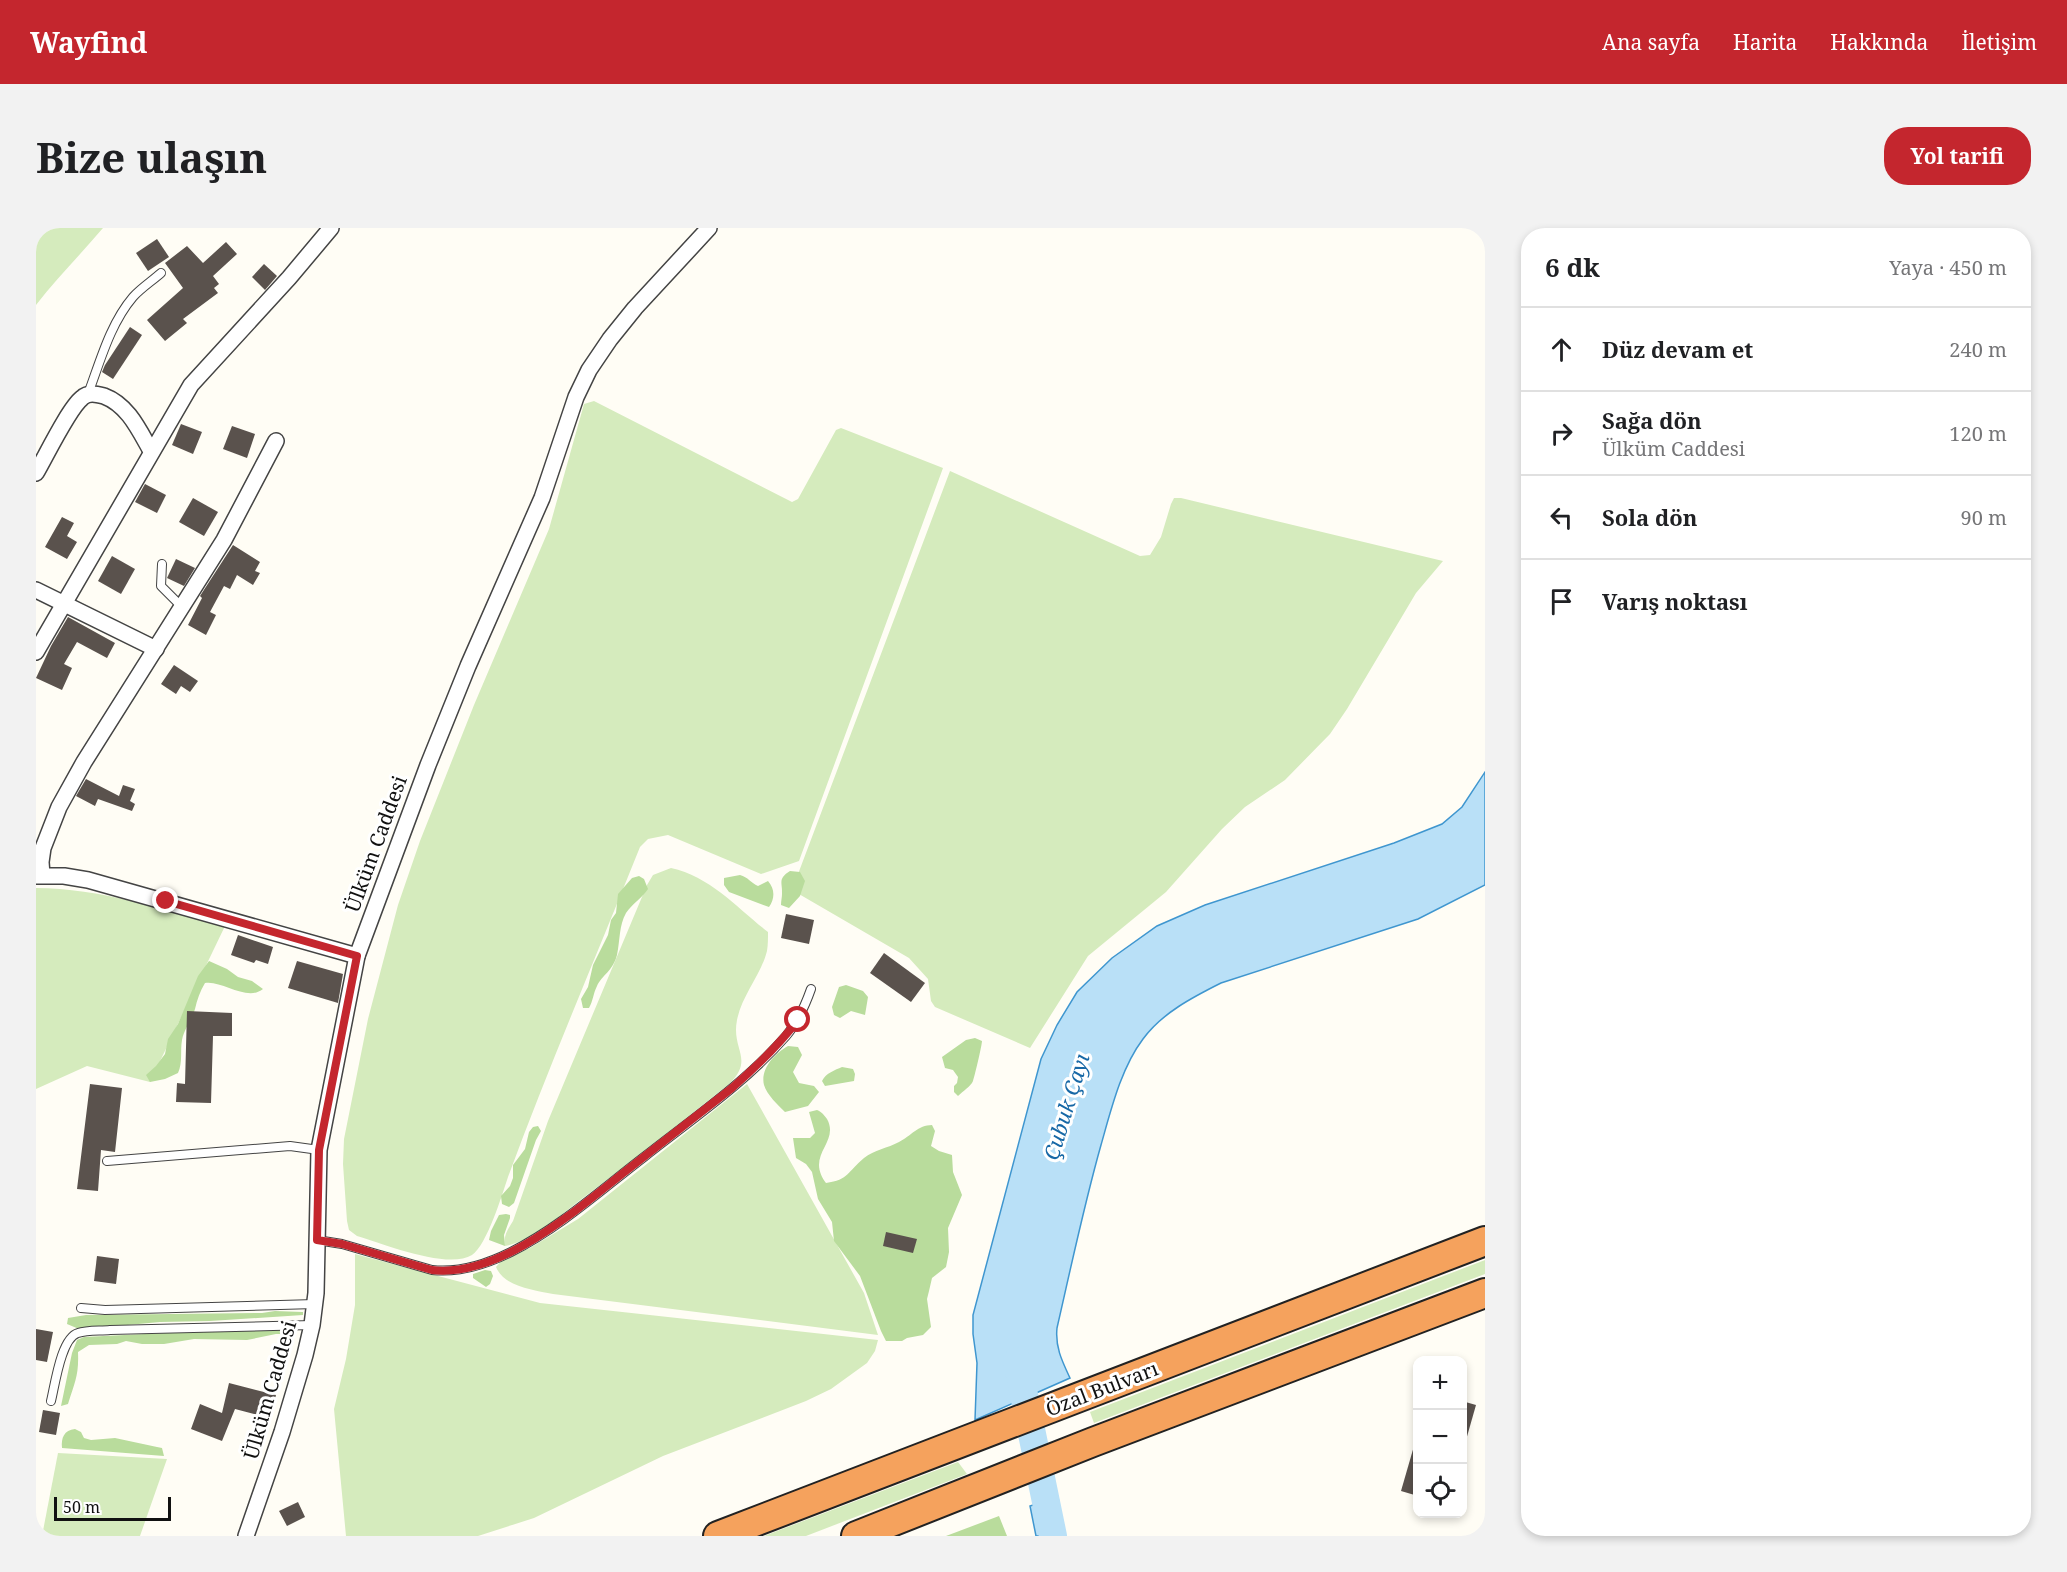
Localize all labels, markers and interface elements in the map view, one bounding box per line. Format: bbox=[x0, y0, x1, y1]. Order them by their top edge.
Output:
text: Wayfind bbox=[30, 23, 148, 61]
text: Ana sayfa bbox=[1602, 28, 1700, 56]
text: Harita bbox=[1733, 28, 1797, 56]
text: Hakkında bbox=[1830, 28, 1928, 56]
text: İletişim bbox=[1961, 28, 2037, 56]
button: Yol tarifi bbox=[1884, 127, 2031, 185]
text: Bize ulaşın bbox=[36, 128, 267, 185]
text: 6 dk bbox=[1545, 249, 1600, 285]
text: Yaya · 450 m bbox=[1889, 254, 2007, 281]
icon: ahead bbox=[1545, 333, 1578, 366]
text: Düz devam et bbox=[1602, 334, 1753, 364]
text: 240 m bbox=[1949, 336, 2007, 363]
text: Sağa dön bbox=[1602, 405, 1702, 435]
icon: right bbox=[1545, 417, 1578, 450]
text: 120 m bbox=[1949, 420, 2007, 447]
text: Ülküm Caddesi bbox=[1602, 435, 1745, 462]
icon: left bbox=[1545, 501, 1578, 534]
text: Sola dön bbox=[1602, 502, 1697, 532]
text: 90 m bbox=[1961, 504, 2007, 531]
icon: arrive bbox=[1545, 585, 1578, 618]
text: Varış noktası bbox=[1602, 586, 1747, 616]
street label: Ülküm Caddesi bbox=[338, 771, 413, 916]
route end bbox=[152, 887, 178, 913]
route start bbox=[784, 1006, 810, 1032]
water label: Çubuk Çayı bbox=[1037, 1049, 1096, 1163]
street label: Ülküm Caddesi bbox=[237, 1317, 302, 1462]
street label: Özal Bulvarı bbox=[1042, 1355, 1162, 1422]
map controls bbox=[1413, 1356, 1467, 1518]
button: + bbox=[1413, 1356, 1467, 1410]
button: − bbox=[1413, 1410, 1467, 1464]
button: locate bbox=[1413, 1464, 1467, 1518]
scale bar bbox=[54, 1494, 171, 1522]
text: 50 m bbox=[63, 1496, 100, 1518]

